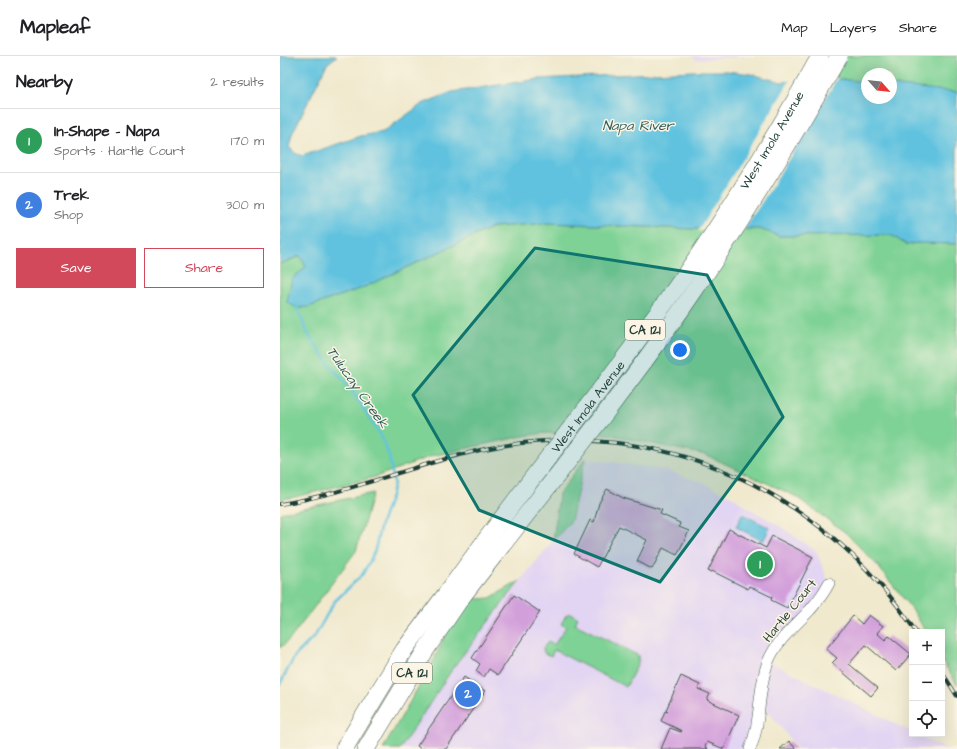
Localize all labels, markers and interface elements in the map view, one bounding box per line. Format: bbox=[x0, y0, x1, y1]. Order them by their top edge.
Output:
text: Mapleaf bbox=[20, 14, 90, 41]
text: Map bbox=[781, 18, 808, 38]
text: Layers bbox=[830, 18, 877, 38]
text: Share bbox=[899, 18, 937, 38]
north arrow bbox=[861, 68, 897, 104]
text: Nearby bbox=[16, 70, 73, 94]
text: 2 results bbox=[210, 73, 264, 91]
street label: West Imola Avenue bbox=[736, 88, 809, 193]
water label: Napa River bbox=[602, 116, 675, 136]
text: In-Shape - Napa bbox=[54, 121, 159, 142]
text: 1 bbox=[28, 132, 30, 150]
text: 170 m bbox=[231, 132, 264, 150]
text: Sports · Hartle Court bbox=[54, 142, 185, 160]
text: Trek bbox=[54, 185, 89, 206]
text: 2 bbox=[25, 196, 33, 214]
text: 300 m bbox=[226, 196, 264, 214]
text: Shop bbox=[54, 206, 83, 224]
button: Save bbox=[16, 248, 136, 288]
button: Share bbox=[144, 248, 264, 288]
road number: CA 121 bbox=[625, 320, 665, 340]
your location bbox=[670, 340, 690, 360]
water label: Tulucay Creek bbox=[322, 343, 393, 433]
street label: West Imola Avenue bbox=[547, 357, 629, 457]
pin: 1 bbox=[747, 549, 773, 579]
street label: Hartle Court bbox=[759, 575, 821, 646]
map controls bbox=[909, 629, 945, 737]
button: + bbox=[909, 629, 945, 665]
road number: CA 121 bbox=[392, 663, 432, 683]
button: − bbox=[909, 665, 945, 701]
pin: 2 bbox=[455, 679, 481, 709]
button: locate bbox=[909, 701, 945, 737]

